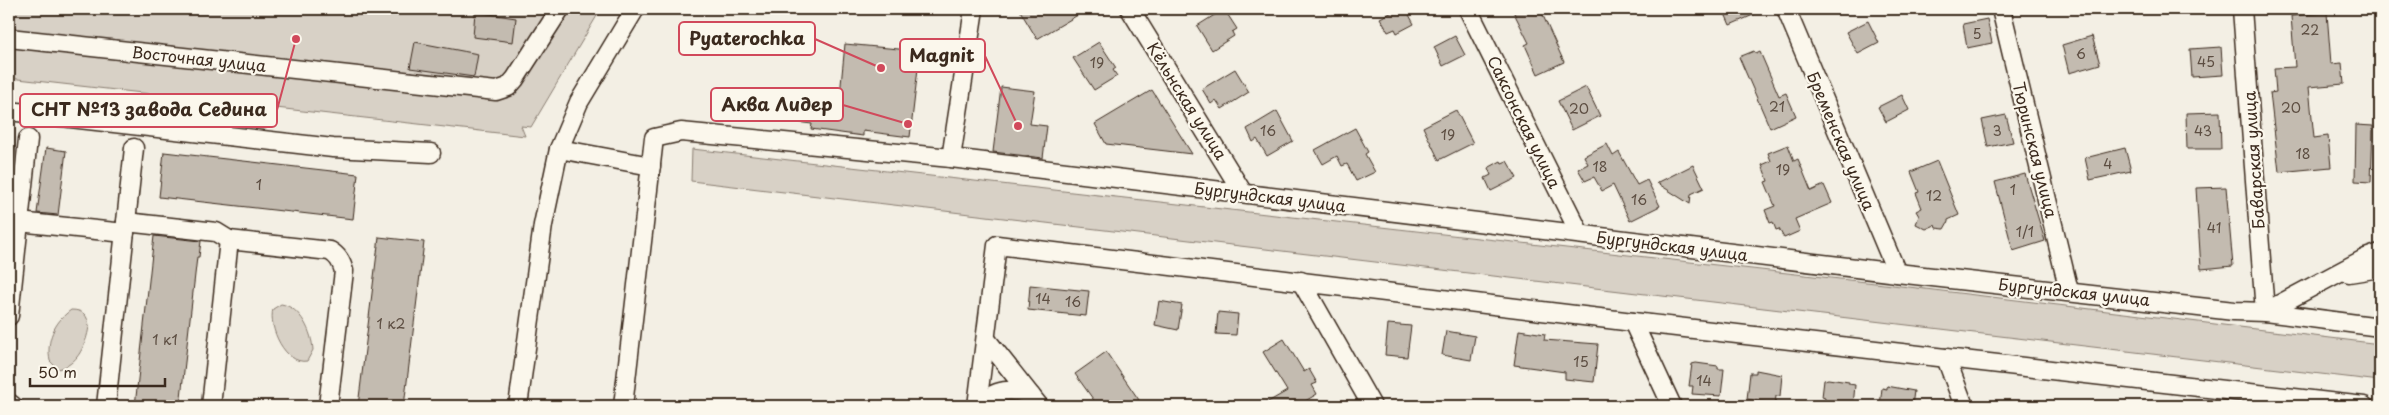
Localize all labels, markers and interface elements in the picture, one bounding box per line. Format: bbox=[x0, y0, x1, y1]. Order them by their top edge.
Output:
house number: 22 bbox=[2301, 19, 2319, 40]
callout: Pyaterochka bbox=[679, 22, 815, 55]
house number: 5 bbox=[1972, 23, 1982, 44]
text: Pyaterochka bbox=[689, 24, 805, 51]
street label: Кёльнская улица bbox=[1142, 37, 1234, 164]
street label: Восточная улица bbox=[131, 39, 268, 77]
callout: Magnit bbox=[900, 39, 985, 72]
text: Magnit bbox=[909, 41, 975, 68]
house number: 6 bbox=[2076, 43, 2086, 64]
street label: Саксонская улица bbox=[1482, 51, 1567, 192]
house number: 45 bbox=[2197, 51, 2215, 72]
house number: 19 bbox=[1090, 52, 1104, 73]
street label: Бременская улица bbox=[1802, 67, 1882, 214]
street label: Тюринская улица bbox=[2007, 79, 2064, 220]
callout: Аква Лидер bbox=[711, 88, 843, 121]
text: Аква Лидер bbox=[722, 90, 832, 117]
street label: Баварская улица bbox=[2236, 90, 2270, 230]
callout: СНТ №13 завода Седина bbox=[20, 94, 277, 127]
text: СНТ №13 завода Седина bbox=[31, 95, 268, 122]
house number: 21 bbox=[1769, 96, 1785, 117]
house number: 20 bbox=[2281, 97, 2301, 118]
house number: 20 bbox=[1569, 98, 1589, 119]
house number: 16 bbox=[1260, 120, 1276, 141]
house number: 3 bbox=[1992, 120, 2002, 141]
house number: 43 bbox=[2194, 120, 2212, 141]
house number: 19 bbox=[1441, 124, 1455, 145]
house number: 18 bbox=[2295, 143, 2311, 164]
house number: 4 bbox=[2103, 153, 2113, 174]
house number: 18 bbox=[1592, 156, 1608, 177]
house number: 19 bbox=[1776, 159, 1790, 180]
house number: 1 bbox=[256, 174, 262, 195]
street label: Бургундская улица bbox=[1193, 175, 1347, 217]
house number: 1 bbox=[2010, 179, 2016, 200]
house number: 12 bbox=[1926, 185, 1942, 206]
house number: 16 bbox=[1631, 189, 1647, 210]
house number: 41 bbox=[2207, 217, 2221, 238]
house number: 1/1 bbox=[2016, 221, 2034, 242]
street label: Бургундская улица bbox=[1595, 224, 1749, 266]
street label: Бургундская улица bbox=[1997, 271, 2151, 311]
house number: 14 bbox=[1035, 288, 1051, 309]
house number: 16 bbox=[1065, 291, 1081, 312]
house number: 1 к2 bbox=[376, 313, 406, 334]
house number: 1 к1 bbox=[152, 329, 178, 350]
house number: 15 bbox=[1573, 351, 1589, 372]
scale bar bbox=[30, 355, 165, 387]
text: 50 m bbox=[38, 360, 77, 383]
house number: 14 bbox=[1696, 370, 1712, 391]

